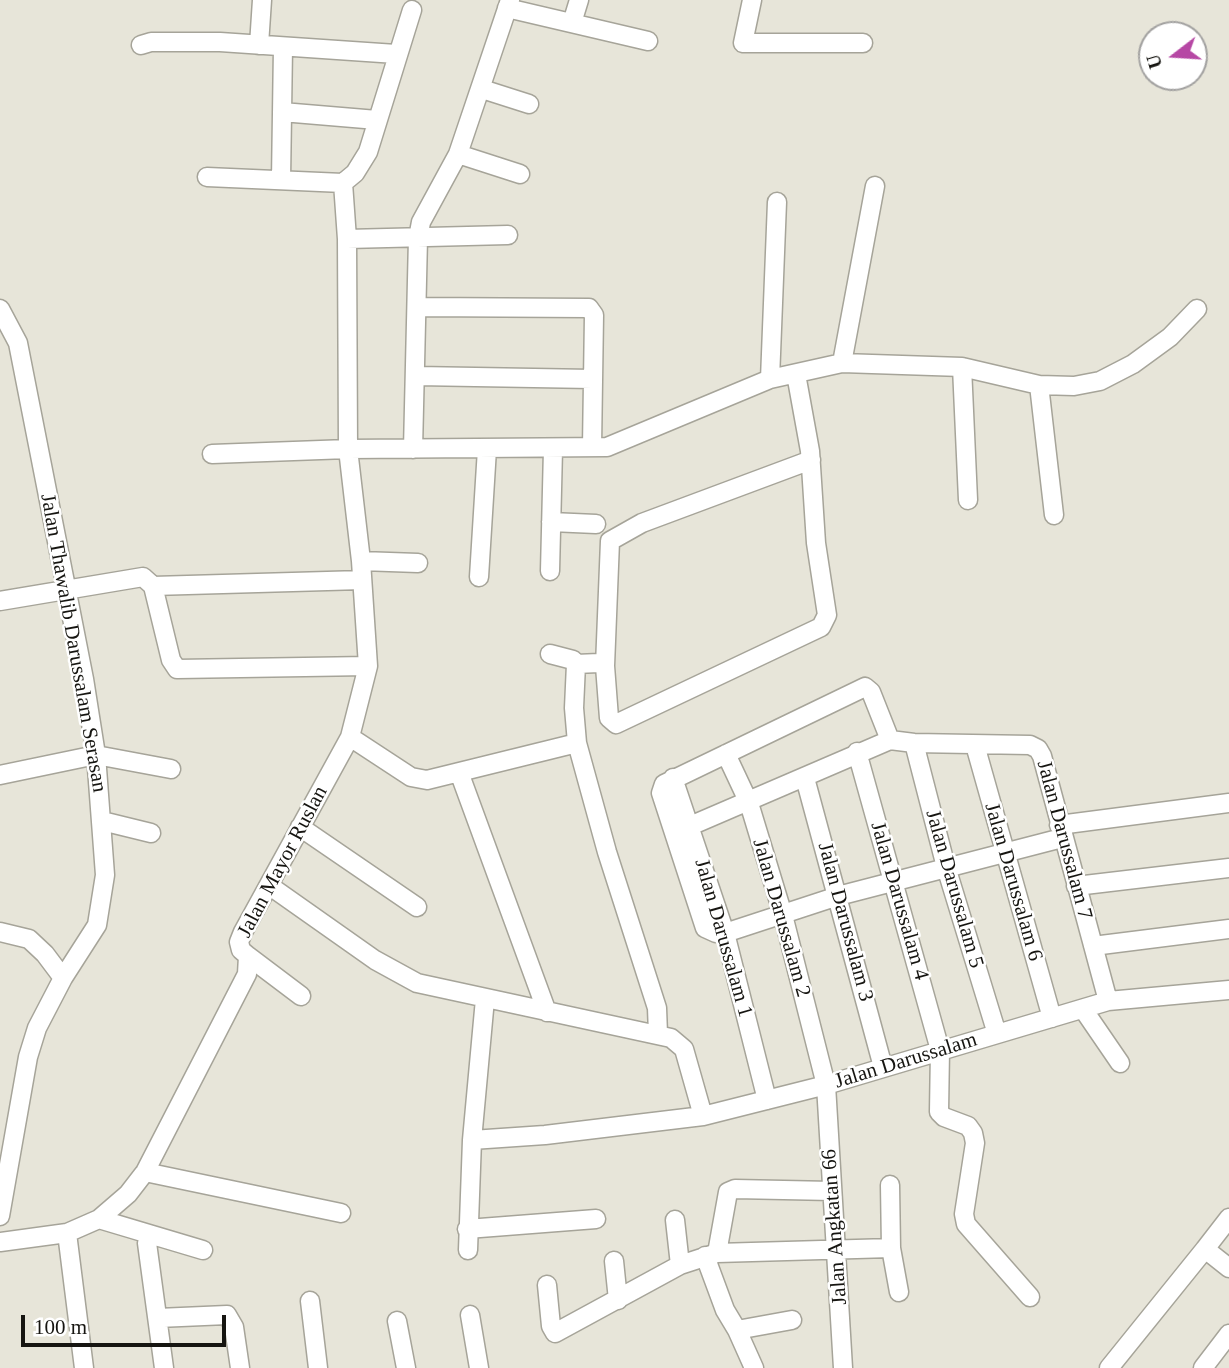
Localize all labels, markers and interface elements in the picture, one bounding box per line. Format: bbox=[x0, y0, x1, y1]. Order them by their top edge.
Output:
north arrow bbox=[1138, 21, 1208, 91]
text: U bbox=[1142, 52, 1166, 71]
street label: Jalan Thawalib Darussalam Serasan bbox=[34, 492, 112, 794]
street label: Jalan Darussalam 7 bbox=[1031, 758, 1097, 922]
street label: Jalan Mayor Ruslan bbox=[232, 782, 334, 942]
street label: Jalan Darussalam 6 bbox=[978, 800, 1048, 964]
street label: Jalan Darussalam 5 bbox=[919, 807, 989, 971]
street label: Jalan Darussalam 4 bbox=[864, 819, 934, 983]
street label: Jalan Darussalam 2 bbox=[746, 836, 816, 1000]
street label: Jalan Darussalam 3 bbox=[812, 840, 878, 1004]
street label: Jalan Darussalam 1 bbox=[688, 856, 758, 1020]
street label: Jalan Darussalam bbox=[832, 1027, 980, 1095]
street label: Jalan Angkatan 66 bbox=[817, 1148, 853, 1306]
scale bar bbox=[24, 1302, 229, 1346]
text: 100 m bbox=[34, 1315, 87, 1339]

